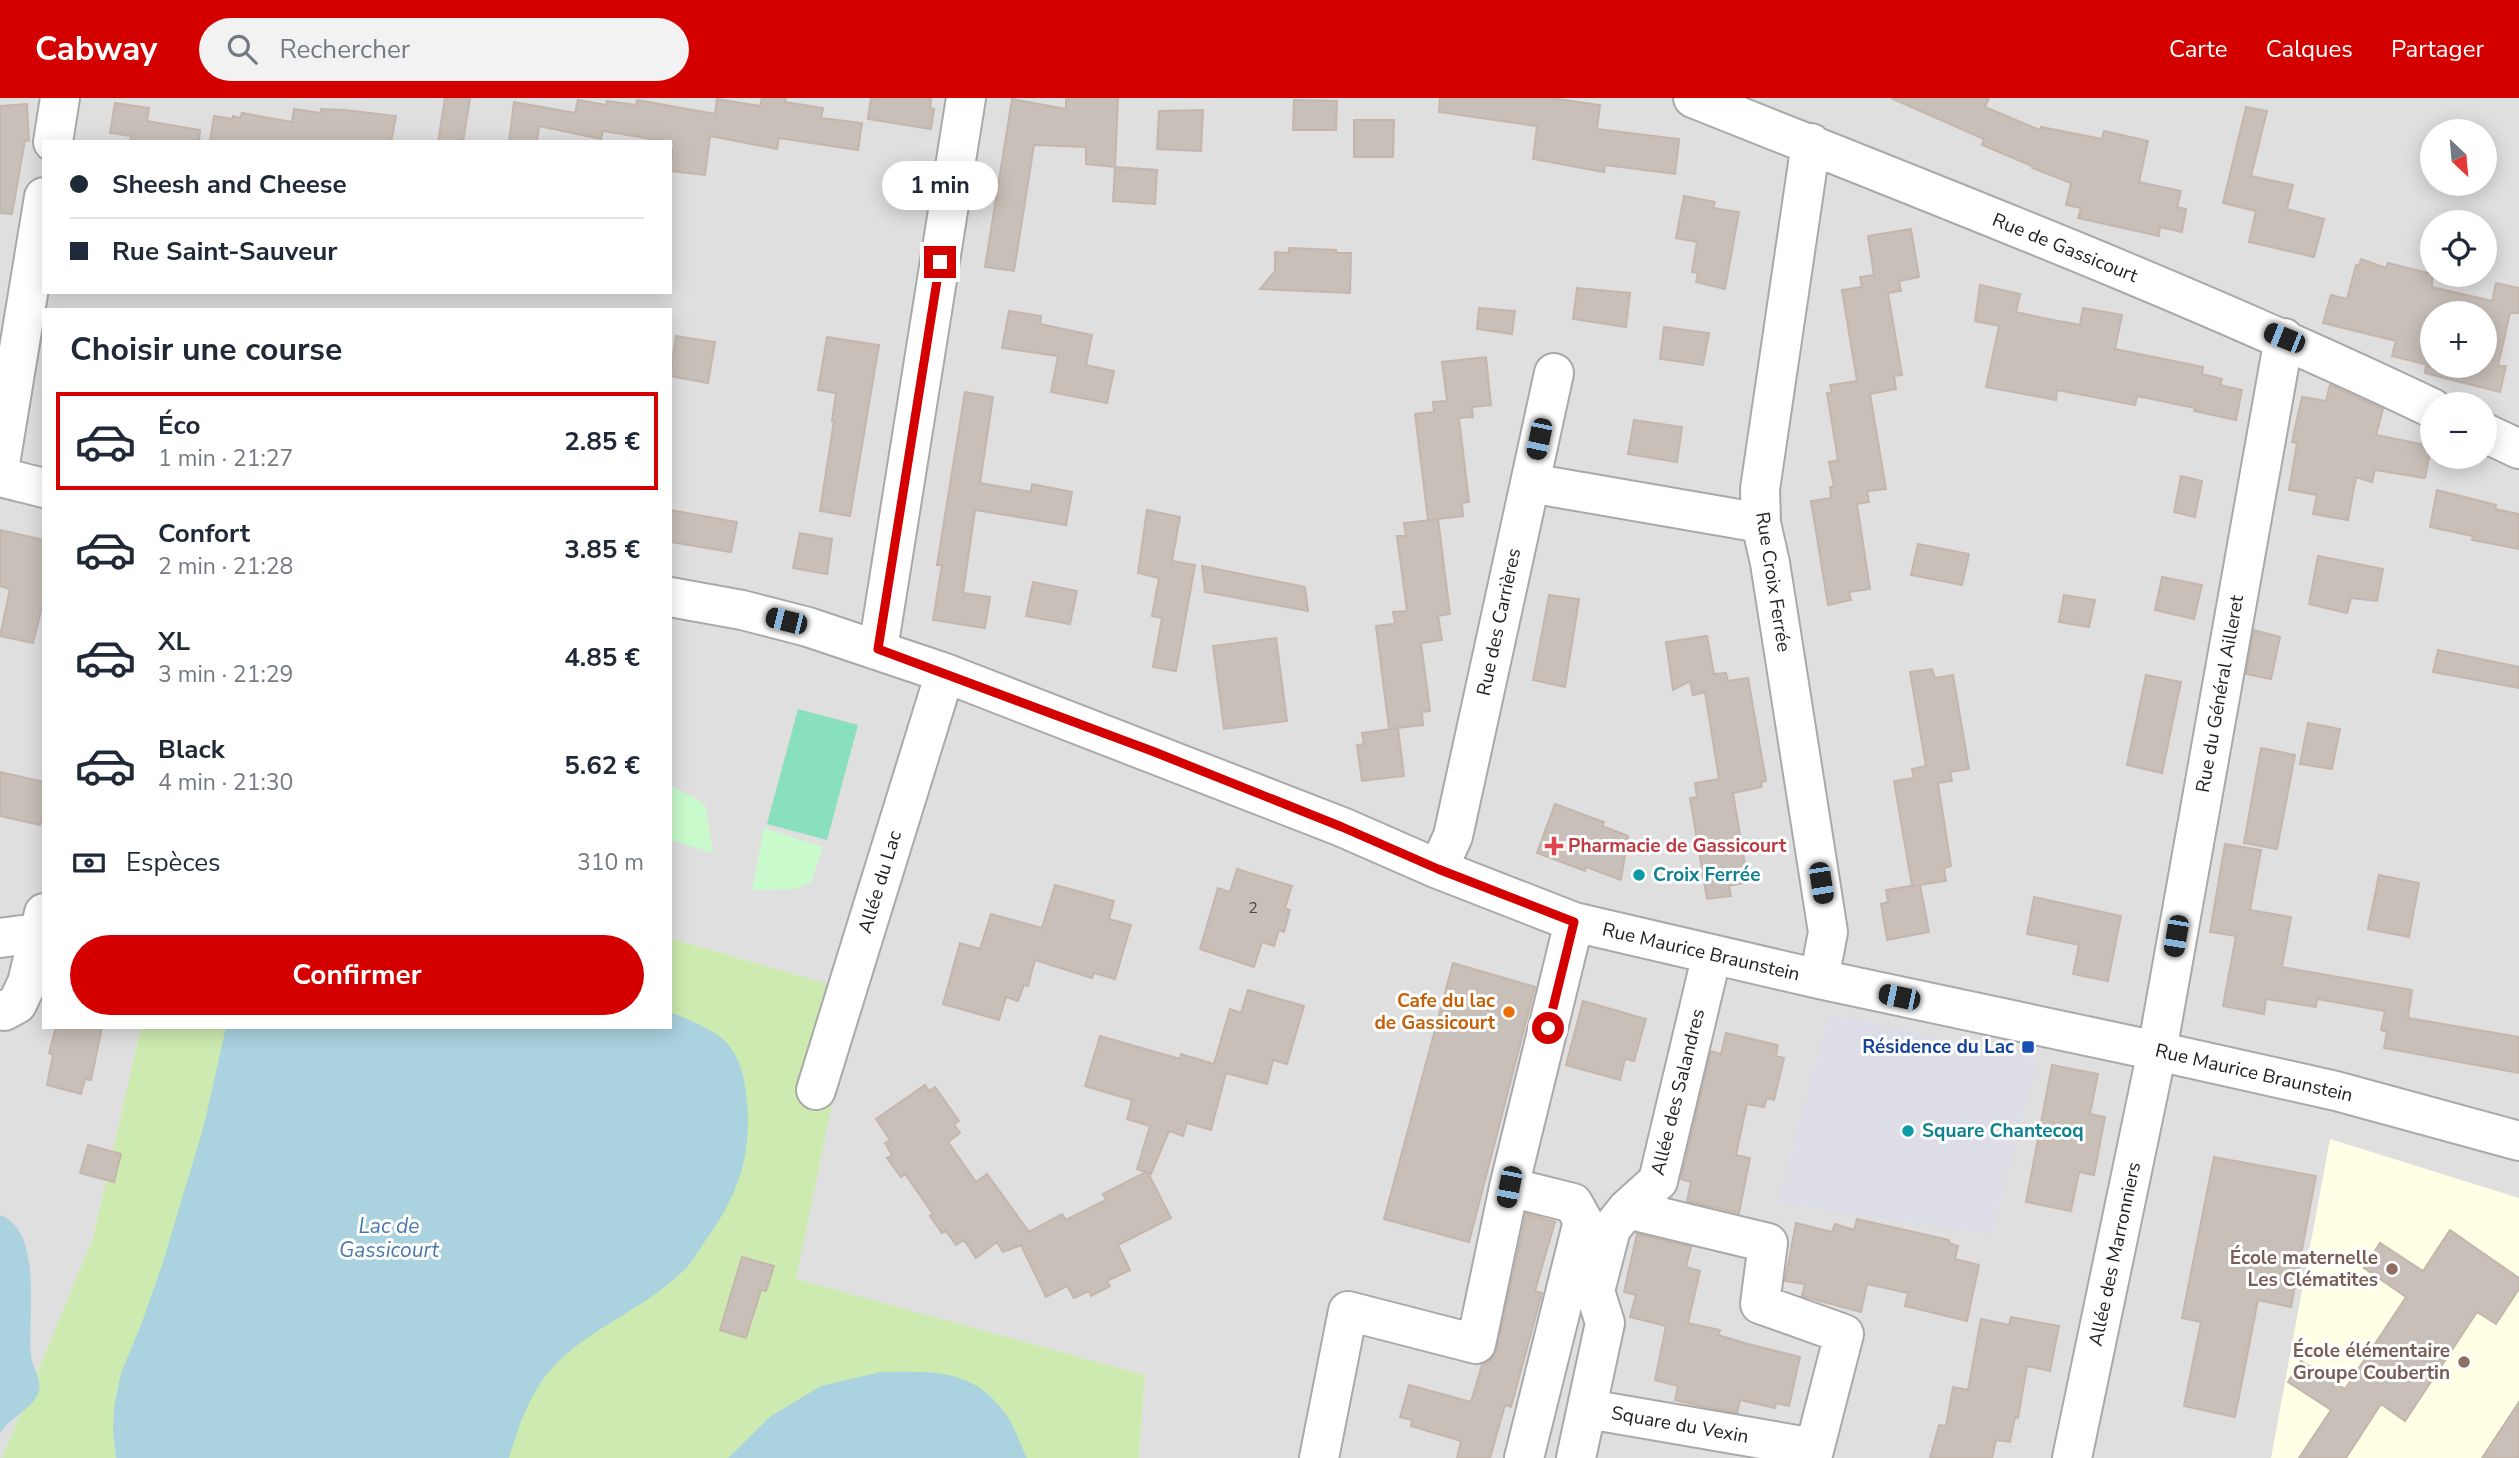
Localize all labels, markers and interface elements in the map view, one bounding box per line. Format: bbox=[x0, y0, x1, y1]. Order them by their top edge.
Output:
search box bbox=[199, 18, 689, 81]
text: Cabway bbox=[35, 27, 157, 72]
icon: search bbox=[223, 30, 261, 68]
text: Rechercher bbox=[279, 32, 410, 67]
text: Carte bbox=[2169, 33, 2228, 65]
text: Calques bbox=[2266, 33, 2353, 65]
text: Partager bbox=[2391, 33, 2484, 65]
north arrow bbox=[2420, 119, 2497, 196]
map controls bbox=[2420, 119, 2497, 469]
callout: 1 min bbox=[882, 160, 998, 209]
text: Sheesh and Cheese bbox=[112, 167, 347, 202]
text: 1 min bbox=[910, 170, 970, 201]
street label: Rue de Gassicourt bbox=[1988, 207, 2142, 289]
button: locate bbox=[2420, 210, 2497, 287]
text: Rue Saint-Sauveur bbox=[112, 234, 338, 269]
route end bbox=[924, 246, 956, 278]
button: + bbox=[2420, 301, 2497, 378]
car bbox=[2261, 320, 2308, 356]
text: Choisir une course bbox=[70, 328, 342, 371]
button: − bbox=[2420, 392, 2497, 469]
text: Éco bbox=[158, 408, 200, 443]
icon: car bbox=[74, 410, 137, 473]
car bbox=[1525, 416, 1554, 462]
text: 2.85 € bbox=[564, 424, 640, 459]
text: 1 min · 21:27 bbox=[158, 443, 293, 474]
street label: Rue Croix Ferrée bbox=[1749, 510, 1797, 654]
text: Confort bbox=[158, 516, 250, 551]
icon: car bbox=[74, 518, 137, 581]
text: 3.85 € bbox=[564, 532, 640, 567]
street label: Rue des Carrières bbox=[1471, 546, 1527, 698]
text: 2 min · 21:28 bbox=[158, 551, 293, 582]
street label: Rue du Général Ailleret bbox=[2190, 593, 2250, 795]
car bbox=[764, 606, 809, 636]
text: XL bbox=[158, 624, 190, 659]
icon: car bbox=[74, 626, 137, 689]
text: 4.85 € bbox=[564, 640, 640, 675]
text: 3 min · 21:29 bbox=[158, 659, 293, 690]
text: Black bbox=[158, 732, 225, 767]
icon: car bbox=[74, 734, 137, 797]
text: 5.62 € bbox=[564, 748, 640, 783]
text: 4 min · 21:30 bbox=[158, 767, 293, 798]
street label: Allée du Lac bbox=[852, 827, 908, 936]
place label: Pharmacie de Gassicourt bbox=[1568, 833, 1787, 859]
marker: Pharmacie de Gassicourt bbox=[1546, 838, 1562, 854]
icon: cash bbox=[70, 844, 108, 882]
text: Espèces bbox=[126, 845, 221, 880]
text: 310 m bbox=[577, 847, 644, 878]
car bbox=[1808, 861, 1835, 905]
place label: Croix Ferrée bbox=[1653, 862, 1760, 888]
marker: Croix Ferrée bbox=[1631, 867, 1647, 883]
house number: 2 bbox=[1248, 897, 1258, 919]
car bbox=[2163, 913, 2190, 959]
street label: Rue Maurice Braunstein bbox=[1600, 917, 1802, 987]
button: Confirmer bbox=[70, 935, 644, 1015]
car bbox=[1877, 982, 1922, 1012]
place label: Cafe du lac de Gassicourt bbox=[1374, 988, 1496, 1036]
marker: Cafe du lac de Gassicourt bbox=[1501, 1004, 1517, 1020]
street label: Allée des Salandres bbox=[1645, 1006, 1711, 1178]
route start bbox=[1532, 1012, 1564, 1044]
place label: Résidence du Lac bbox=[1862, 1034, 2014, 1060]
street label: Rue Maurice Braunstein bbox=[2153, 1038, 2355, 1108]
marker: Résidence du Lac bbox=[2020, 1039, 2036, 1055]
place label: Square Chantecoq bbox=[1922, 1118, 2084, 1144]
marker: Square Chantecoq bbox=[1900, 1123, 1916, 1139]
street label: Allée des Marronniers bbox=[2083, 1160, 2147, 1348]
car bbox=[1495, 1164, 1524, 1210]
water label: Lac de Gassicourt bbox=[339, 1212, 440, 1264]
place label: École maternelle Les Clématites bbox=[2230, 1245, 2378, 1293]
marker: École maternelle Les Clématites bbox=[2384, 1261, 2400, 1277]
place label: École élémentaire Groupe Coubertin bbox=[2293, 1338, 2450, 1386]
marker: École élémentaire Groupe Coubertin bbox=[2456, 1354, 2472, 1370]
street label: Square du Vexin bbox=[1609, 1400, 1751, 1450]

